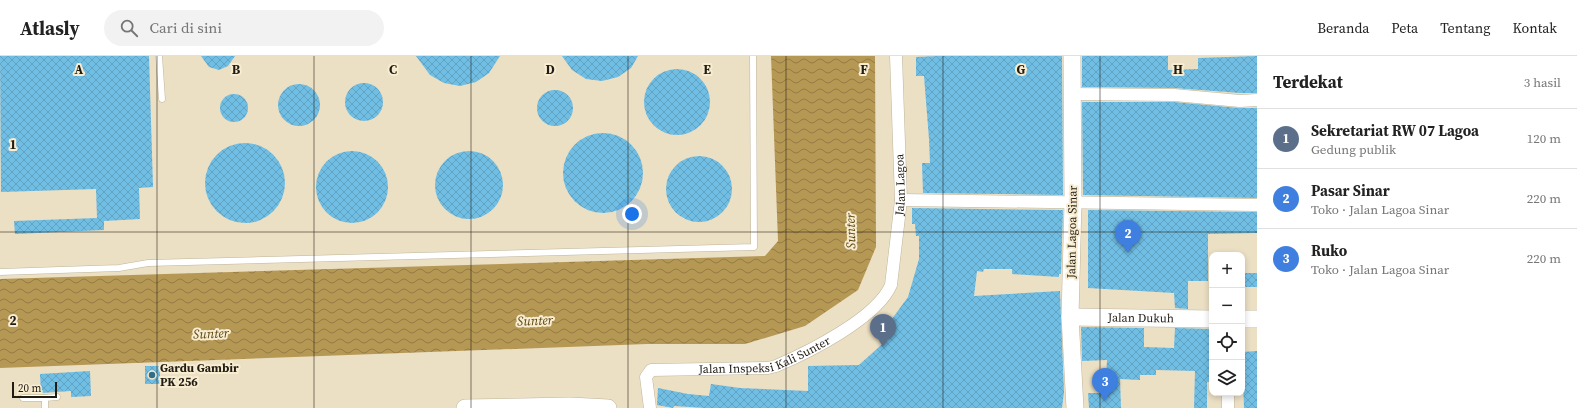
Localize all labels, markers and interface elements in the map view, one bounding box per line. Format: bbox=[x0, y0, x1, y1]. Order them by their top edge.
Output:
search box bbox=[104, 10, 384, 46]
text: Atlasly bbox=[20, 15, 80, 41]
icon: search bbox=[118, 17, 140, 39]
text: Cari di sini bbox=[150, 17, 222, 38]
text: Beranda bbox=[1317, 18, 1369, 38]
text: Peta bbox=[1391, 18, 1418, 38]
text: Tentang bbox=[1440, 18, 1491, 38]
text: Kontak bbox=[1513, 18, 1557, 38]
text: A bbox=[75, 61, 84, 78]
text: B bbox=[232, 61, 241, 78]
text: C bbox=[389, 61, 397, 78]
text: D bbox=[545, 61, 555, 78]
text: E bbox=[703, 61, 711, 78]
text: F bbox=[860, 61, 868, 78]
text: G bbox=[1017, 61, 1026, 78]
text: H bbox=[1173, 61, 1183, 78]
text: Terdekat bbox=[1273, 70, 1343, 94]
text: 3 hasil bbox=[1524, 74, 1561, 91]
text: Sekretariat RW 07 Lagoa bbox=[1311, 120, 1479, 141]
text: 1 bbox=[1282, 130, 1290, 147]
text: 120 m bbox=[1527, 130, 1561, 147]
text: 1 bbox=[9, 136, 17, 153]
text: Gedung publik bbox=[1311, 141, 1396, 158]
street label: Jalan Lagoa bbox=[891, 153, 909, 217]
text: Pasar Sinar bbox=[1311, 180, 1390, 201]
street label: Jalan Lagoa Sinar bbox=[1063, 186, 1081, 279]
text: 2 bbox=[1282, 190, 1290, 207]
text: 220 m bbox=[1527, 190, 1561, 207]
text: Toko · Jalan Lagoa Sinar bbox=[1311, 201, 1449, 218]
your location bbox=[622, 204, 642, 224]
water label: Sunter bbox=[842, 212, 859, 249]
pin: 2 bbox=[1115, 220, 1141, 253]
text: Ruko bbox=[1311, 240, 1347, 261]
text: 3 bbox=[1282, 250, 1290, 267]
text: 220 m bbox=[1527, 250, 1561, 267]
map controls bbox=[1209, 252, 1245, 396]
button: + bbox=[1209, 252, 1245, 288]
text: Toko · Jalan Lagoa Sinar bbox=[1311, 261, 1449, 278]
button: − bbox=[1209, 288, 1245, 324]
street label: Jalan Dukuh bbox=[1107, 310, 1174, 326]
water label: Sunter bbox=[517, 311, 554, 330]
text: 2 bbox=[9, 312, 17, 329]
pin: 1 bbox=[870, 314, 896, 347]
water label: Sunter bbox=[193, 324, 230, 343]
button: locate bbox=[1209, 324, 1245, 360]
street label: Jalan Inspeksi Kali Sunter bbox=[697, 333, 833, 377]
place label: Gardu Gambir PK 256 bbox=[160, 360, 239, 390]
button: layers bbox=[1209, 360, 1245, 396]
pin: 3 bbox=[1092, 368, 1118, 401]
marker: Gardu Gambir PK 256 bbox=[147, 370, 157, 380]
scale bar bbox=[12, 380, 57, 399]
text: 20 m bbox=[18, 381, 41, 396]

